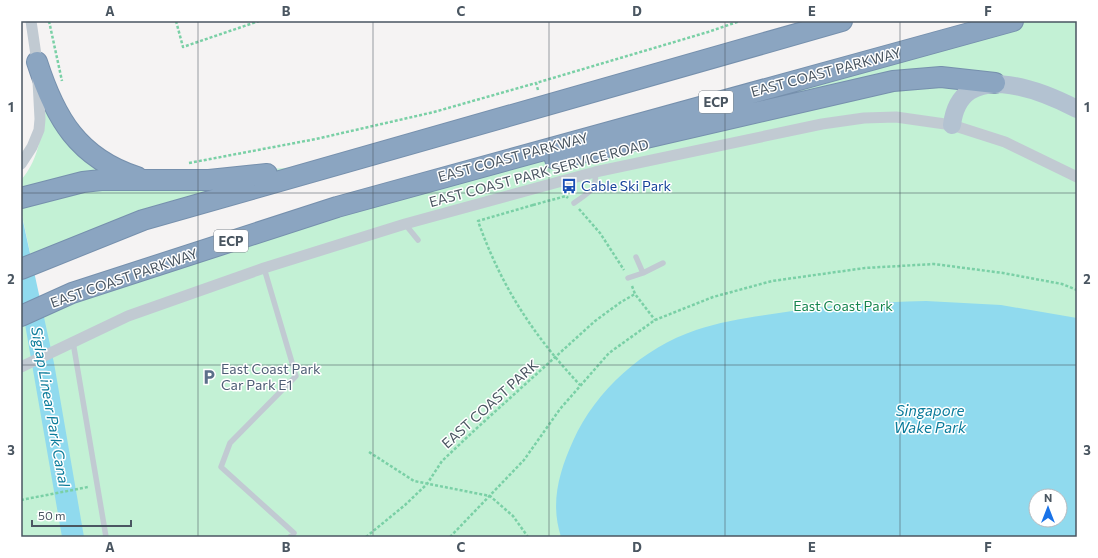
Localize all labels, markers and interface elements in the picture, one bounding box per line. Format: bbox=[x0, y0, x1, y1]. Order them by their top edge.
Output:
text: A bbox=[105, 3, 115, 19]
text: B bbox=[282, 3, 291, 19]
text: C bbox=[457, 3, 466, 19]
text: D bbox=[632, 3, 642, 19]
text: E bbox=[808, 3, 816, 19]
text: F bbox=[984, 3, 992, 19]
street label: EAST COAST PARKWAY bbox=[749, 43, 903, 100]
road number: ECP bbox=[699, 91, 733, 113]
text: 1 bbox=[8, 99, 14, 115]
text: 1 bbox=[1084, 99, 1090, 115]
street label: EAST COAST PARKWAY bbox=[436, 128, 590, 185]
street label: EAST COAST PARK SERVICE ROAD bbox=[427, 135, 651, 210]
bus stop icon: Cable Ski Park bbox=[560, 177, 578, 195]
place label: Cable Ski Park bbox=[581, 177, 672, 194]
road number: ECP bbox=[214, 230, 248, 252]
street label: EAST COAST PARKWAY bbox=[48, 244, 200, 311]
text: 2 bbox=[7, 271, 15, 287]
text: 2 bbox=[1083, 271, 1091, 287]
park label: East Coast Park bbox=[793, 297, 893, 314]
water label: Siglap Linear Park Canal bbox=[28, 325, 74, 490]
street label: EAST COAST PARK bbox=[438, 356, 541, 451]
place label: East Coast Park Car Park E1 bbox=[221, 360, 321, 393]
parking icon: East Coast Park Car Park E1 bbox=[200, 368, 218, 386]
water label: Singapore Wake Park bbox=[894, 401, 967, 436]
text: 3 bbox=[7, 442, 15, 458]
text: 3 bbox=[1083, 442, 1091, 458]
north arrow bbox=[1028, 488, 1068, 528]
text: N bbox=[1044, 491, 1052, 504]
scale bar bbox=[32, 502, 131, 528]
text: 50 m bbox=[38, 508, 66, 522]
text: A bbox=[105, 539, 115, 555]
text: B bbox=[282, 539, 291, 555]
text: C bbox=[457, 539, 466, 555]
text: D bbox=[632, 539, 642, 555]
text: E bbox=[808, 539, 816, 555]
text: F bbox=[984, 539, 992, 555]

